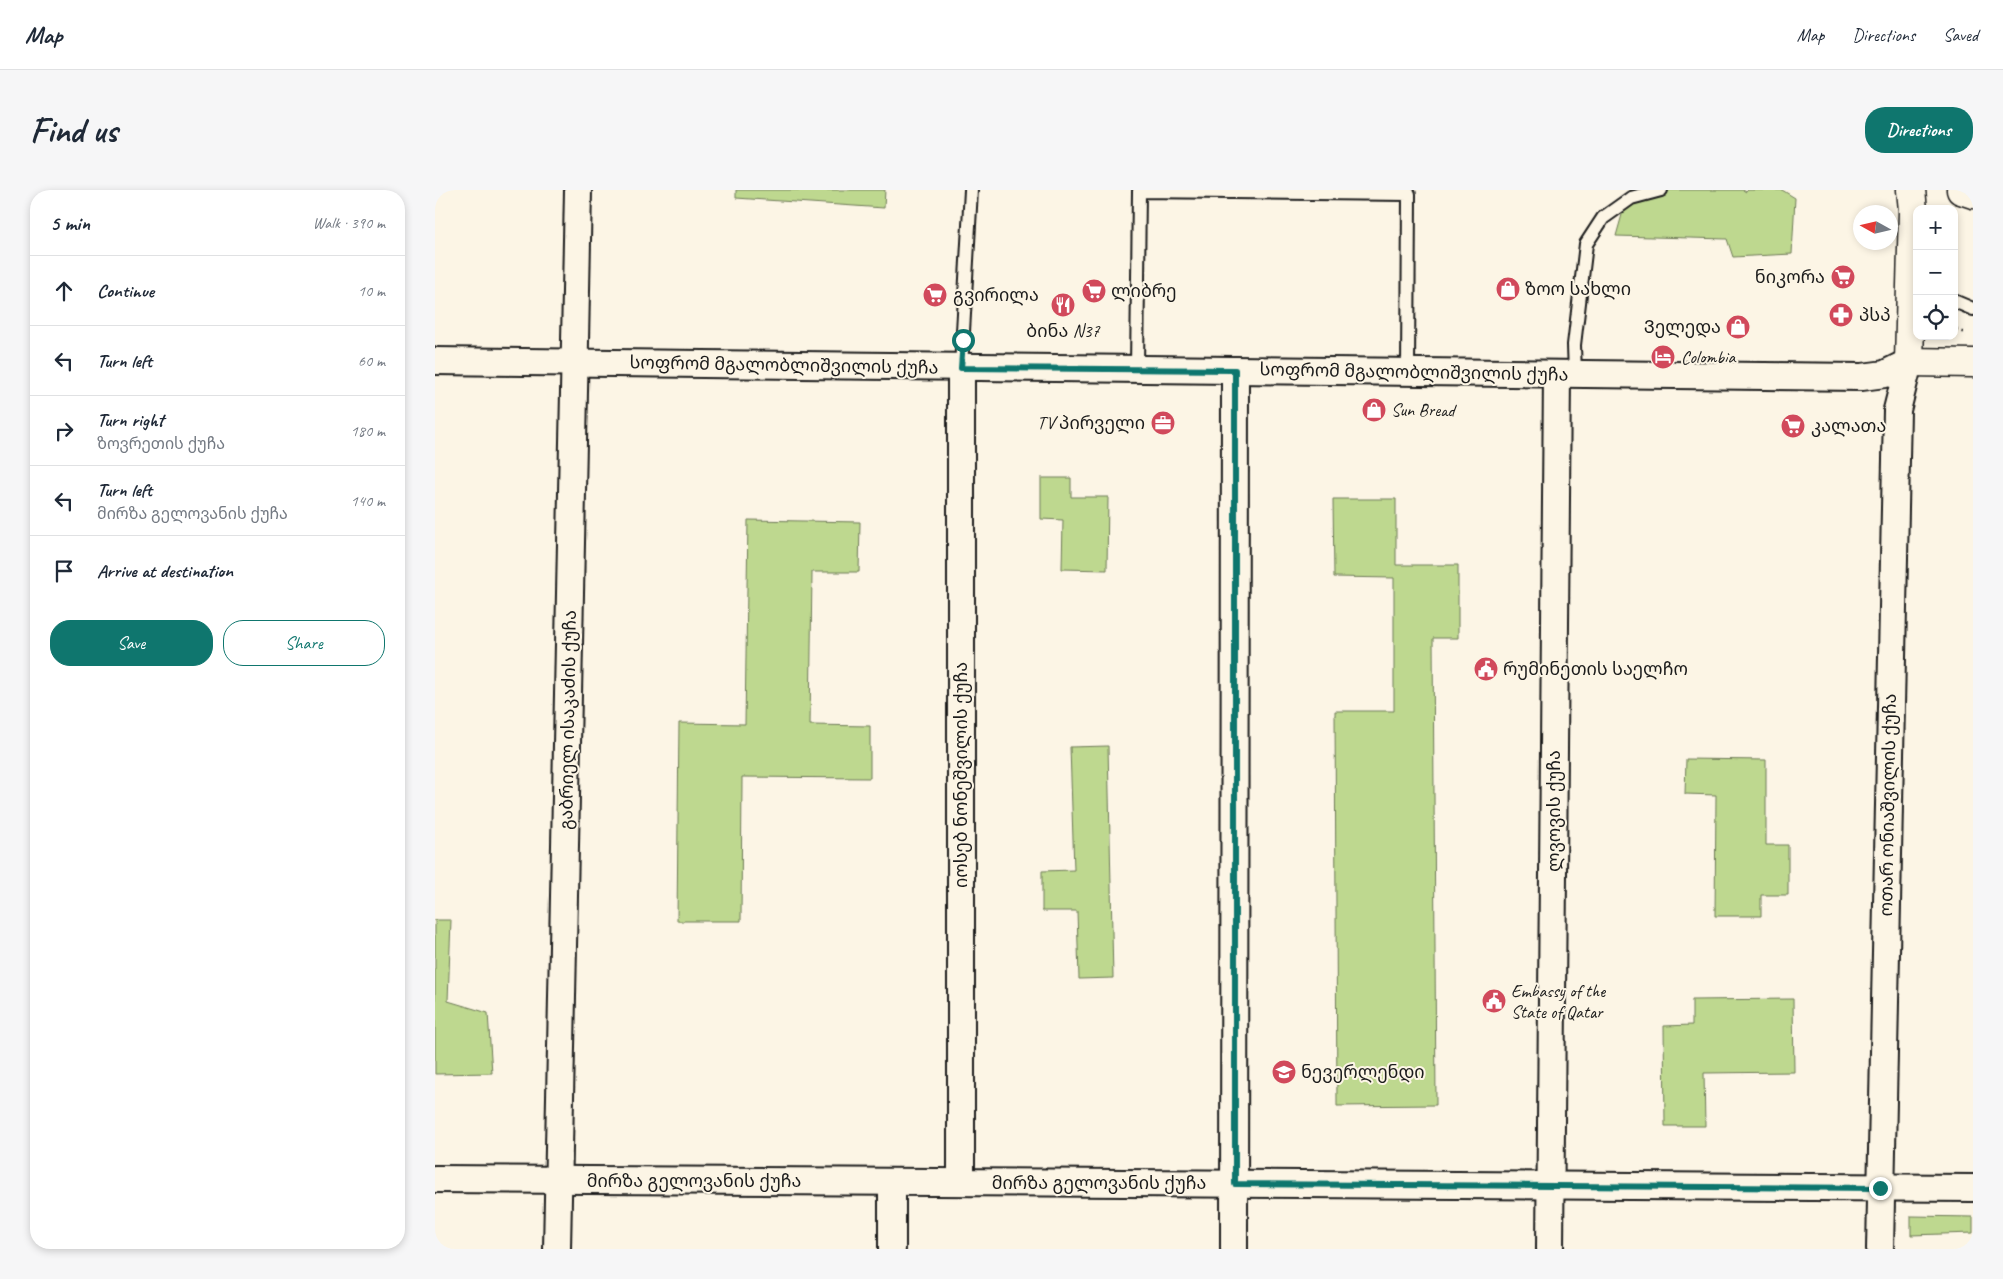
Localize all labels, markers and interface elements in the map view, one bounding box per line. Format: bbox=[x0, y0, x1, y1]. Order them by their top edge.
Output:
text: Map bbox=[25, 20, 62, 50]
text: Map bbox=[1797, 24, 1824, 46]
text: Directions bbox=[1852, 24, 1915, 46]
text: Saved bbox=[1943, 24, 1978, 46]
button: Directions bbox=[1865, 107, 1973, 153]
text: Find us bbox=[30, 108, 117, 153]
north arrow bbox=[1853, 205, 1898, 250]
map controls bbox=[1913, 205, 1958, 340]
button: + bbox=[1913, 205, 1958, 250]
text: 5 min bbox=[50, 210, 90, 236]
text: Walk · 390 m bbox=[313, 213, 385, 233]
button: − bbox=[1913, 250, 1958, 295]
supermarket icon: ნიკორა bbox=[1830, 264, 1856, 290]
place label: ნიკორა bbox=[1755, 266, 1825, 288]
shop icon: ზოო სახლი bbox=[1495, 276, 1521, 302]
icon: ahead bbox=[50, 277, 78, 305]
supermarket icon: ლიბრე bbox=[1081, 278, 1107, 304]
place label: ზოო სახლი bbox=[1525, 278, 1631, 300]
text: Continue bbox=[97, 279, 154, 303]
place label: ლიბრე bbox=[1111, 280, 1177, 302]
text: 10 m bbox=[358, 281, 385, 301]
supermarket icon: გვირილა bbox=[922, 282, 948, 308]
place label: გვირილა bbox=[953, 284, 1039, 306]
restaurant icon: ბინა N37 bbox=[1050, 292, 1076, 318]
button: locate bbox=[1913, 295, 1958, 340]
pharmacy icon: პსპ bbox=[1828, 302, 1854, 328]
place label: პსპ bbox=[1859, 304, 1891, 326]
shop icon: Ველედა bbox=[1725, 314, 1751, 340]
place label: Ველედა bbox=[1644, 316, 1721, 338]
place label: ბინა N37 bbox=[1026, 320, 1101, 342]
route start bbox=[952, 329, 975, 352]
hotel icon: Colombia bbox=[1650, 344, 1676, 370]
place label: Colombia bbox=[1681, 346, 1736, 368]
icon: left bbox=[50, 347, 78, 375]
text: Turn left bbox=[97, 349, 152, 373]
text: 60 m bbox=[358, 351, 385, 371]
street label: სოფრომ მგალობლიშვილის ქუჩა bbox=[629, 351, 939, 379]
street label: სოფრომ მგალობლიშვილის ქუჩა bbox=[1259, 358, 1569, 386]
shop icon: Sun Bread bbox=[1361, 397, 1387, 423]
place label: Sun Bread bbox=[1391, 399, 1457, 421]
text: Turn right bbox=[97, 408, 164, 432]
office icon: TV პირველი bbox=[1150, 410, 1176, 436]
place label: TV პირველი bbox=[1037, 412, 1145, 434]
supermarket icon: კალათა bbox=[1780, 413, 1806, 439]
place label: კალათა bbox=[1811, 415, 1886, 437]
icon: right bbox=[50, 417, 78, 445]
text: 180 m bbox=[351, 421, 385, 441]
text: ზოვრეთის ქუჩა bbox=[97, 434, 225, 454]
text: Turn left bbox=[97, 478, 152, 502]
icon: left bbox=[50, 487, 78, 515]
text: 140 m bbox=[351, 491, 385, 511]
text: მირზა გელოვანის ქუჩა bbox=[97, 504, 288, 524]
icon: arrive bbox=[50, 557, 78, 585]
text: Arrive at destination bbox=[97, 559, 233, 583]
street label: გაბრიელ ისაკაძის ქუჩა bbox=[555, 610, 581, 830]
button: Save bbox=[50, 620, 213, 666]
button: Share bbox=[223, 620, 385, 666]
public building icon: რუმინეთის საელჩო bbox=[1473, 656, 1499, 682]
place label: რუმინეთის საელჩო bbox=[1503, 658, 1688, 680]
street label: იოსებ ნონეშვილის ქუჩა bbox=[950, 662, 972, 888]
street label: ოთარ ონიაშვილის ქუჩა bbox=[1875, 693, 1901, 917]
street label: ლვოვის ქუჩა bbox=[1543, 750, 1565, 872]
place label: Embassy of the State of Qatar bbox=[1511, 980, 1606, 1023]
public building icon: Embassy of the State of Qatar bbox=[1481, 988, 1507, 1014]
school or university icon: ნევერლენდი bbox=[1271, 1059, 1297, 1085]
place label: ნევერლენდი bbox=[1301, 1061, 1425, 1083]
street label: მირზა გელოვანის ქუჩა bbox=[587, 1170, 801, 1192]
street label: მირზა გელოვანის ქუჩა bbox=[992, 1172, 1206, 1194]
route end bbox=[1869, 1177, 1892, 1200]

